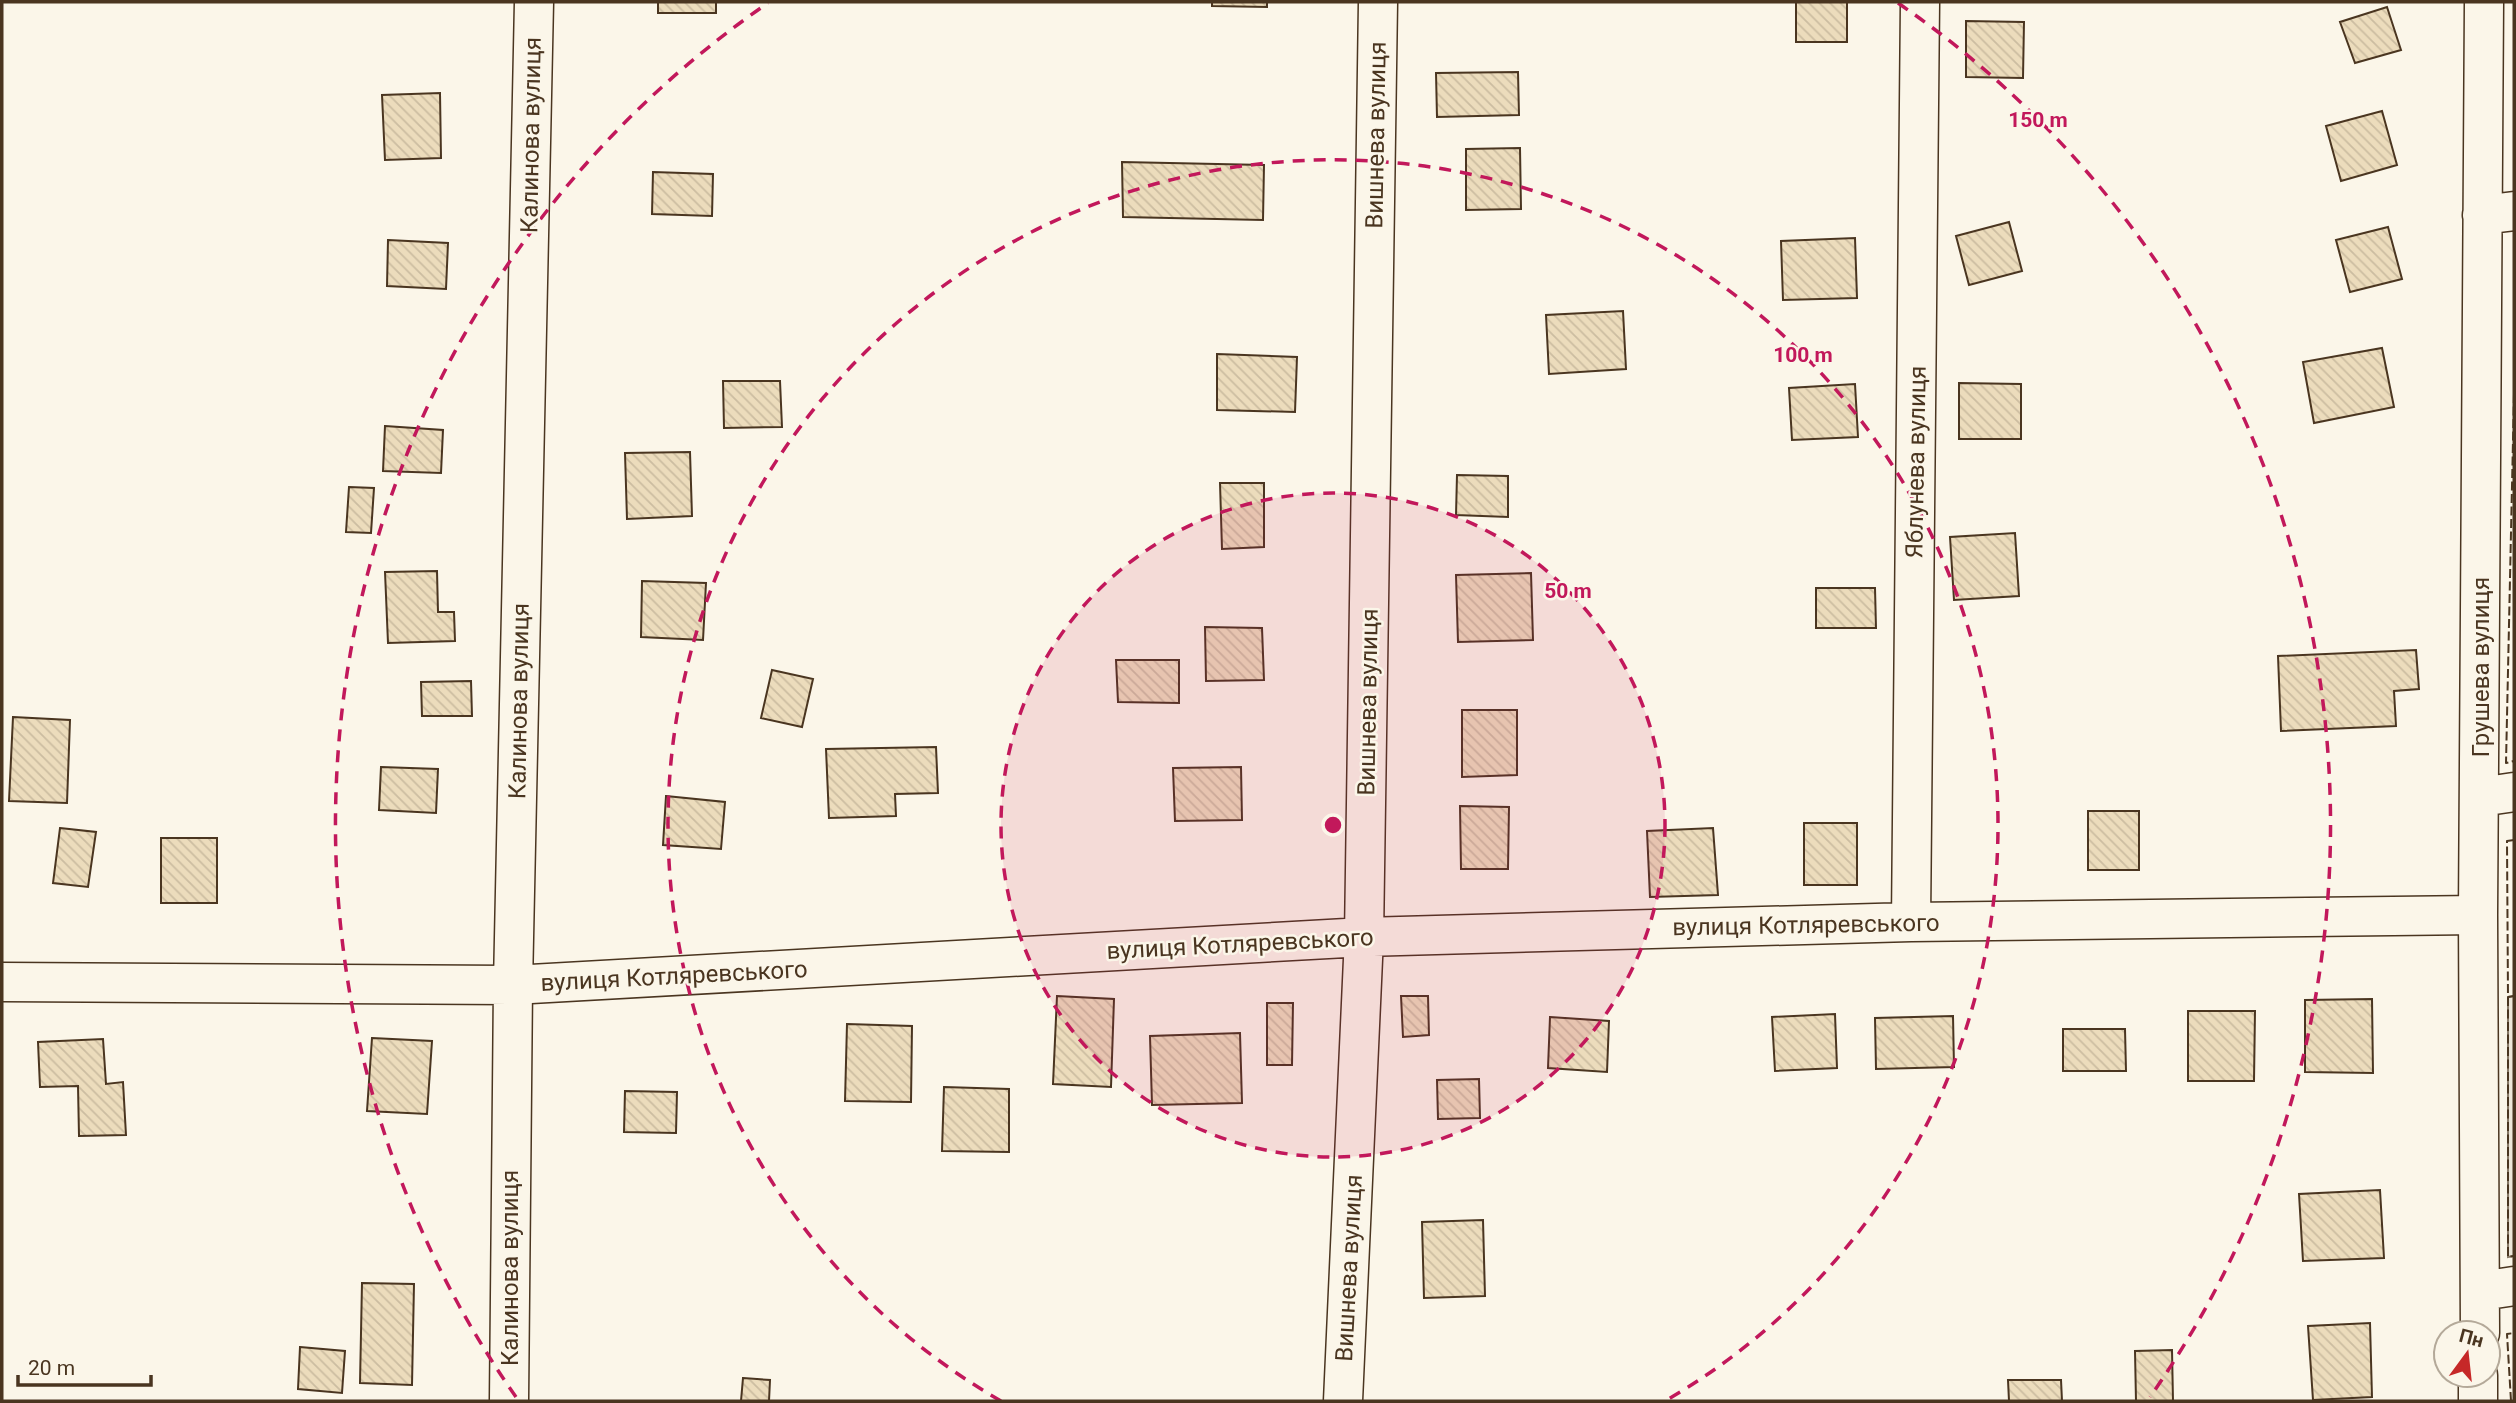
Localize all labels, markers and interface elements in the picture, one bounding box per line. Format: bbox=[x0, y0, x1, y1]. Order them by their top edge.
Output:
street label: Калинова вулиця bbox=[515, 37, 547, 233]
street label: Вишнева вулиця bbox=[1360, 41, 1392, 229]
text: 150 m bbox=[2008, 108, 2068, 132]
text: 100 m bbox=[1773, 343, 1833, 367]
street label: Яблунева вулиця bbox=[1900, 365, 1932, 559]
street label: Грушева вулиця bbox=[2467, 577, 2495, 757]
text: 50 m bbox=[1544, 579, 1592, 603]
street label: Калинова вулиця bbox=[503, 603, 535, 799]
street label: Вишнева вулиця bbox=[1352, 608, 1384, 796]
centre of rings bbox=[1321, 813, 1345, 837]
street label: вулиця Котляревського bbox=[1672, 909, 1940, 941]
street label: вулиця Котляревського bbox=[1106, 923, 1374, 965]
street label: вулиця Котляревського bbox=[540, 955, 808, 997]
street label: Калинова вулиця bbox=[496, 1170, 524, 1366]
street label: Вишнева вулиця bbox=[1330, 1174, 1368, 1362]
north arrow bbox=[2432, 1319, 2502, 1389]
text: Пн bbox=[2457, 1324, 2486, 1352]
scale bar bbox=[18, 1344, 150, 1388]
text: 20 m bbox=[28, 1356, 75, 1380]

